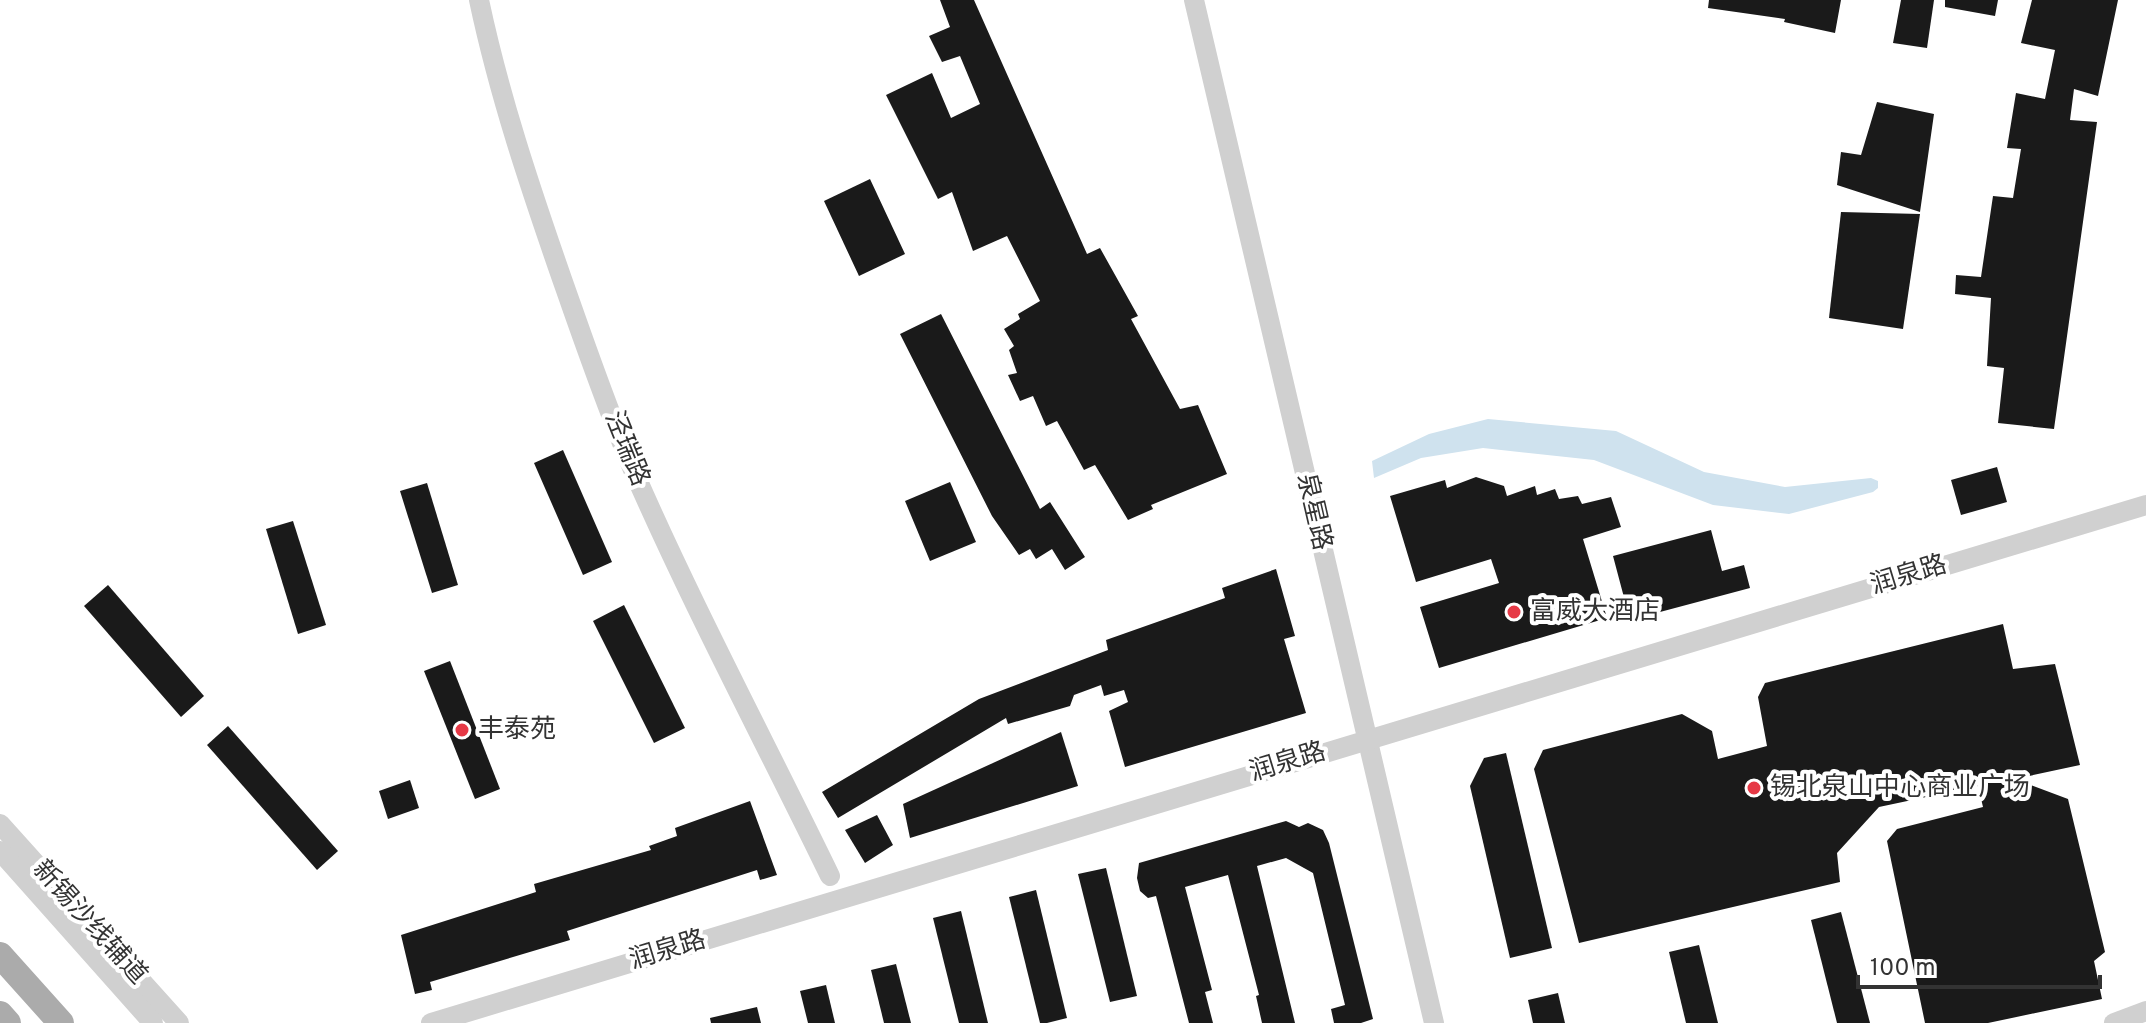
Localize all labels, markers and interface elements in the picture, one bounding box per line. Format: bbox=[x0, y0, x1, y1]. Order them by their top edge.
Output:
street label: 泾瑞路 bbox=[596, 407, 656, 491]
street label: 泉星路 bbox=[1288, 470, 1338, 554]
street label: 润泉路 bbox=[1867, 549, 1951, 603]
place label: 富威大酒店 bbox=[1530, 596, 1660, 629]
marker: 富威大酒店 bbox=[1505, 603, 1523, 621]
place label: 丰泰苑 bbox=[478, 714, 556, 747]
marker: 丰泰苑 bbox=[453, 721, 471, 739]
street label: 润泉路 bbox=[1246, 736, 1330, 790]
place label: 锡北·泉山中心商业广场 bbox=[1770, 772, 2030, 805]
marker: 锡北·泉山中心商业广场 bbox=[1745, 779, 1763, 797]
street label: 新锡沙线辅道 bbox=[25, 854, 153, 992]
street label: 润泉路 bbox=[626, 924, 710, 978]
scale bar bbox=[1858, 939, 2100, 989]
text: 100 m bbox=[1870, 954, 1936, 984]

